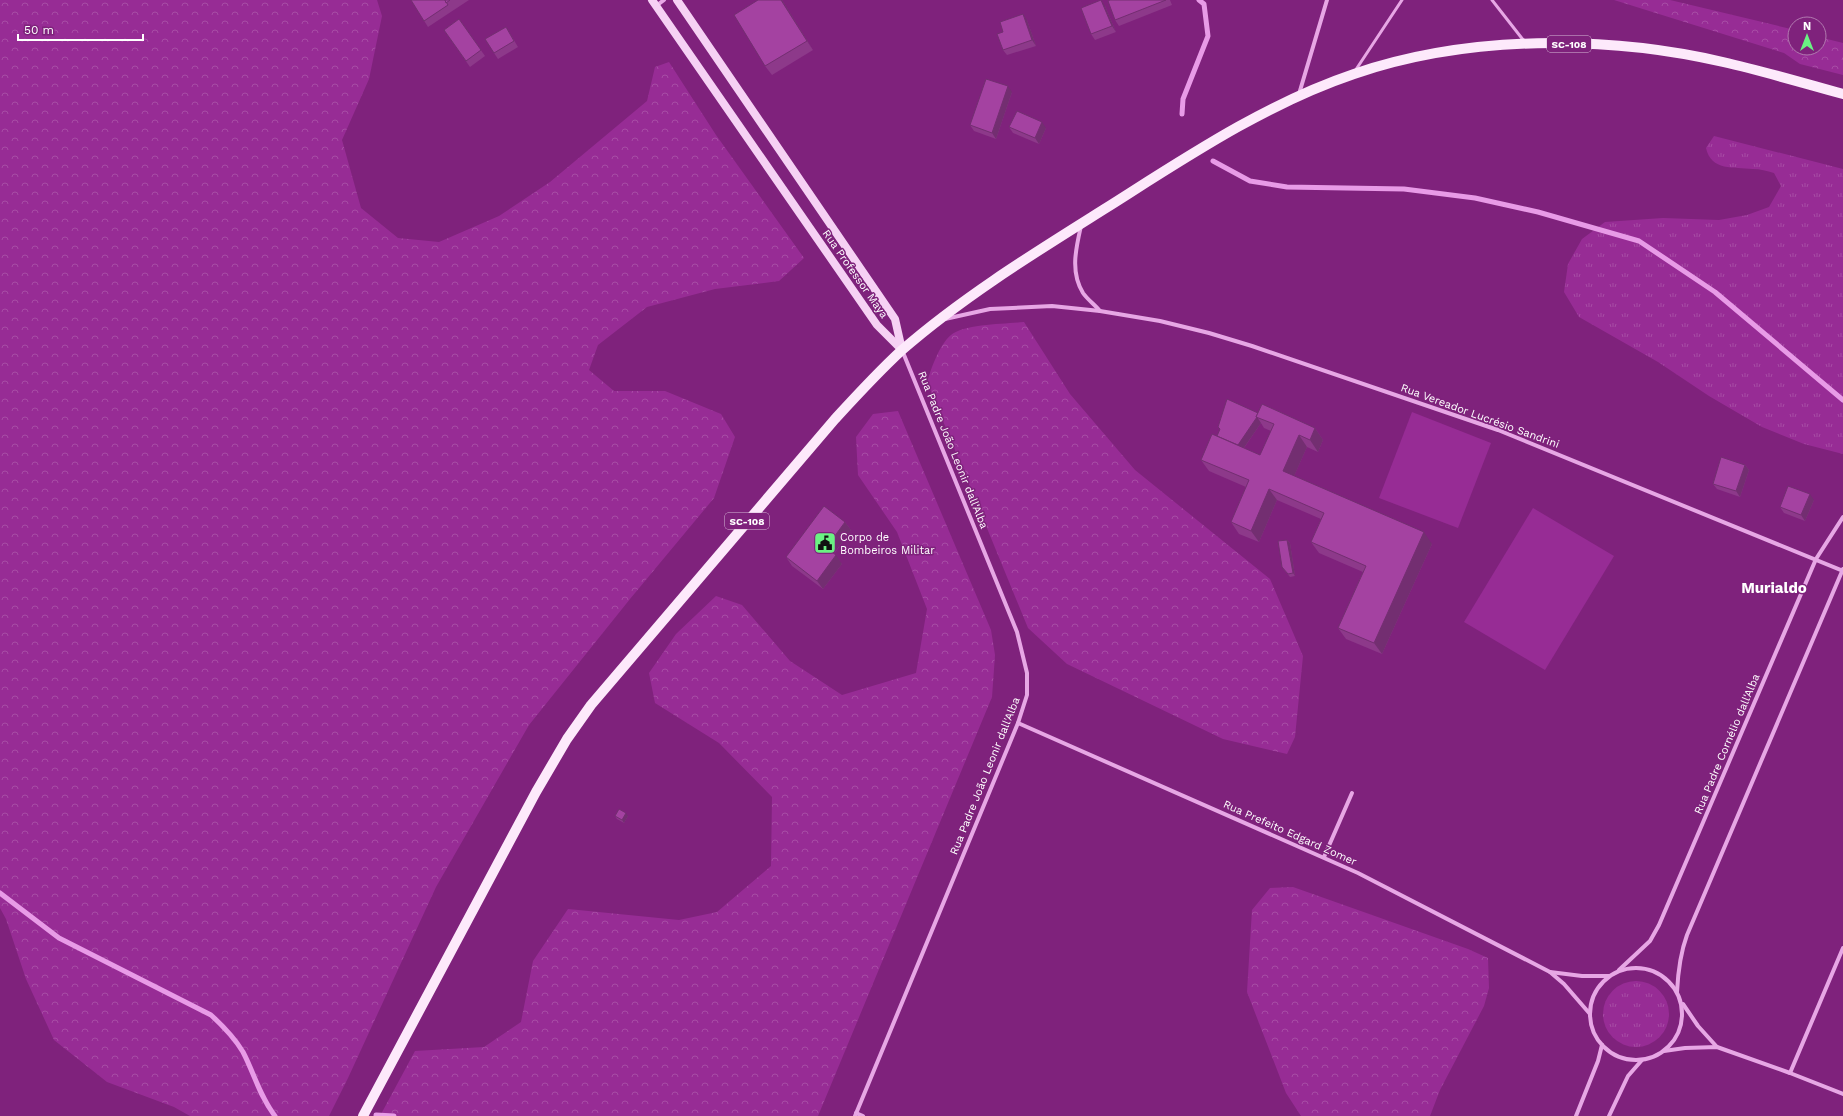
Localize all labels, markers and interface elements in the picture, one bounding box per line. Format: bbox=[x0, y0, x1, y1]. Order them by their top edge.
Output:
scale bar bbox=[18, 16, 143, 42]
north arrow bbox=[1787, 16, 1827, 56]
text: N bbox=[1803, 20, 1811, 33]
text: 50 m bbox=[24, 23, 54, 37]
road number: SC-108 bbox=[1547, 36, 1591, 52]
street label: Rua Professor Maya bbox=[820, 227, 890, 321]
street label: Rua Padre João Leonir dall'Alba bbox=[915, 369, 991, 531]
street label: Rua Vereador Lucrésio Sandrini bbox=[1399, 381, 1561, 451]
road number: SC-108 bbox=[725, 513, 769, 529]
public building icon: Corpo de Bombeiros Militar bbox=[812, 530, 838, 556]
place label: Corpo de Bombeiros Militar bbox=[840, 531, 935, 557]
district label: Murialdo bbox=[1741, 579, 1807, 597]
street label: Rua Padre Cornélio dall'Alba bbox=[1691, 672, 1763, 816]
street label: Rua Padre João Leonir dall'Alba bbox=[947, 695, 1023, 857]
street label: Rua Prefeito Edgard Zomer bbox=[1221, 798, 1359, 869]

